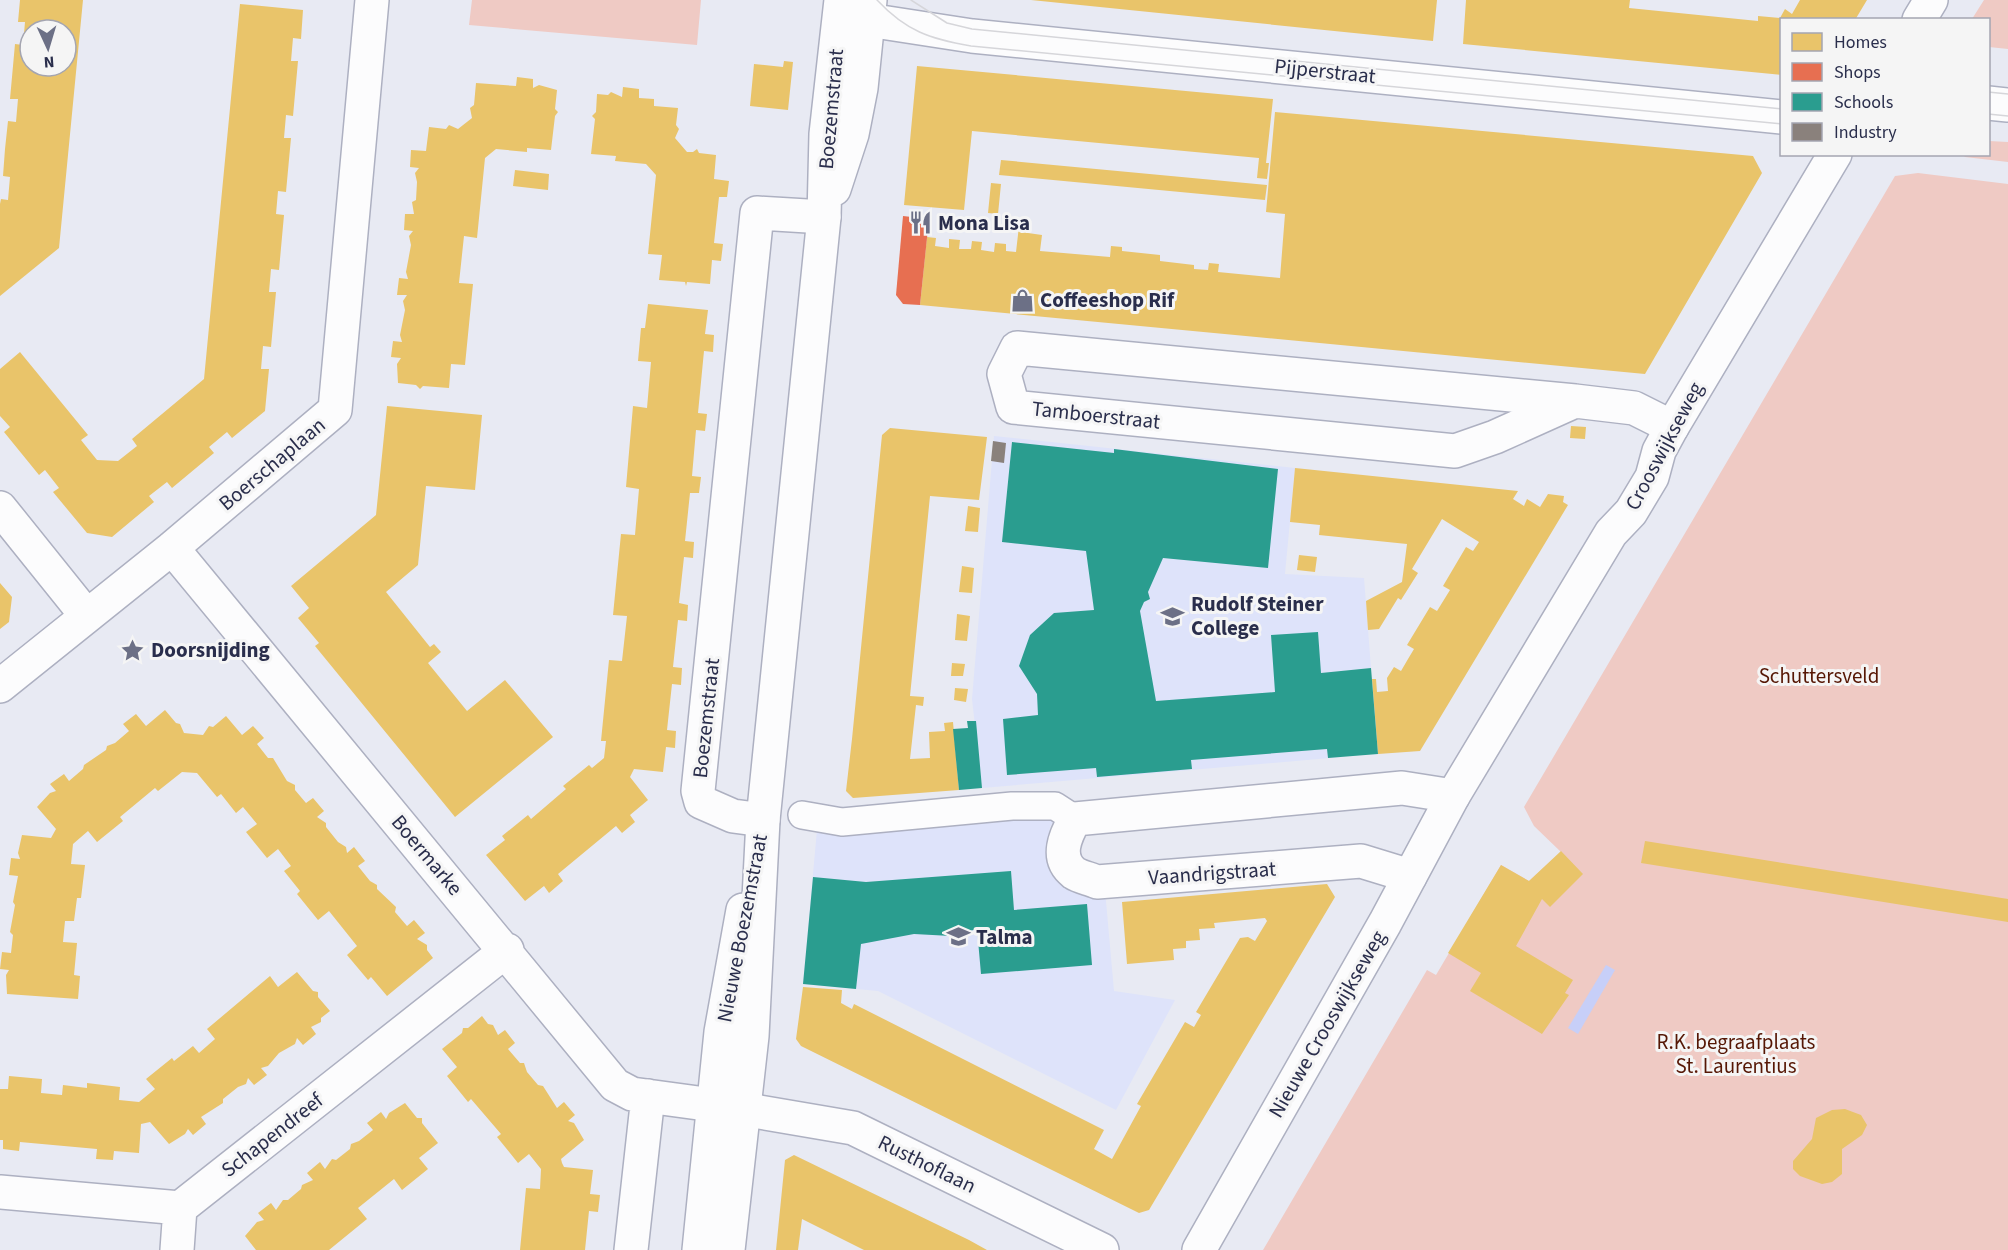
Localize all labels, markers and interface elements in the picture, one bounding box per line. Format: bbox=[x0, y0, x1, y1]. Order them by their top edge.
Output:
north arrow bbox=[18, 18, 78, 78]
legend bbox=[1780, 18, 1990, 156]
text: Homes bbox=[1834, 30, 1887, 55]
street label: Boezemstraat bbox=[811, 47, 851, 171]
text: N bbox=[43, 51, 55, 73]
street label: Pijperstraat bbox=[1273, 51, 1377, 91]
text: Shops bbox=[1834, 60, 1881, 85]
text: Schools bbox=[1834, 90, 1893, 115]
text: Industry bbox=[1834, 120, 1897, 145]
place label: Mona Lisa bbox=[938, 208, 1030, 238]
restaurant icon: Mona Lisa bbox=[907, 210, 933, 236]
place label: Coffeeshop Rif bbox=[1040, 285, 1175, 315]
shop icon: Coffeeshop Rif bbox=[1009, 287, 1035, 313]
street label: Crooswijkseweg bbox=[1618, 376, 1711, 516]
street label: Tamboerstraat bbox=[1030, 393, 1162, 437]
street label: Boerschaplaan bbox=[212, 410, 332, 518]
place label: Rudolf Steiner College bbox=[1191, 589, 1324, 643]
school or university icon: Rudolf Steiner College bbox=[1160, 603, 1186, 629]
place label: Doorsnijding bbox=[151, 635, 270, 665]
place icon: Doorsnijding bbox=[120, 637, 146, 663]
street label: Boezemstraat bbox=[685, 656, 727, 780]
park label: Schuttersveld bbox=[1759, 661, 1879, 691]
street label: Boermarke bbox=[384, 808, 470, 902]
street label: Nieuwe Boezemstraat bbox=[709, 831, 775, 1025]
street label: Vaandrigstraat bbox=[1147, 854, 1277, 892]
place label: Talma bbox=[976, 922, 1032, 952]
school or university icon: Talma bbox=[945, 924, 971, 950]
street label: Nieuwe Crooswijkseweg bbox=[1261, 924, 1393, 1123]
park label: R.K. begraafplaats St. Laurentius bbox=[1657, 1027, 1816, 1081]
street label: Schapendreef bbox=[215, 1085, 330, 1184]
street label: Rusthoflaan bbox=[873, 1127, 981, 1201]

